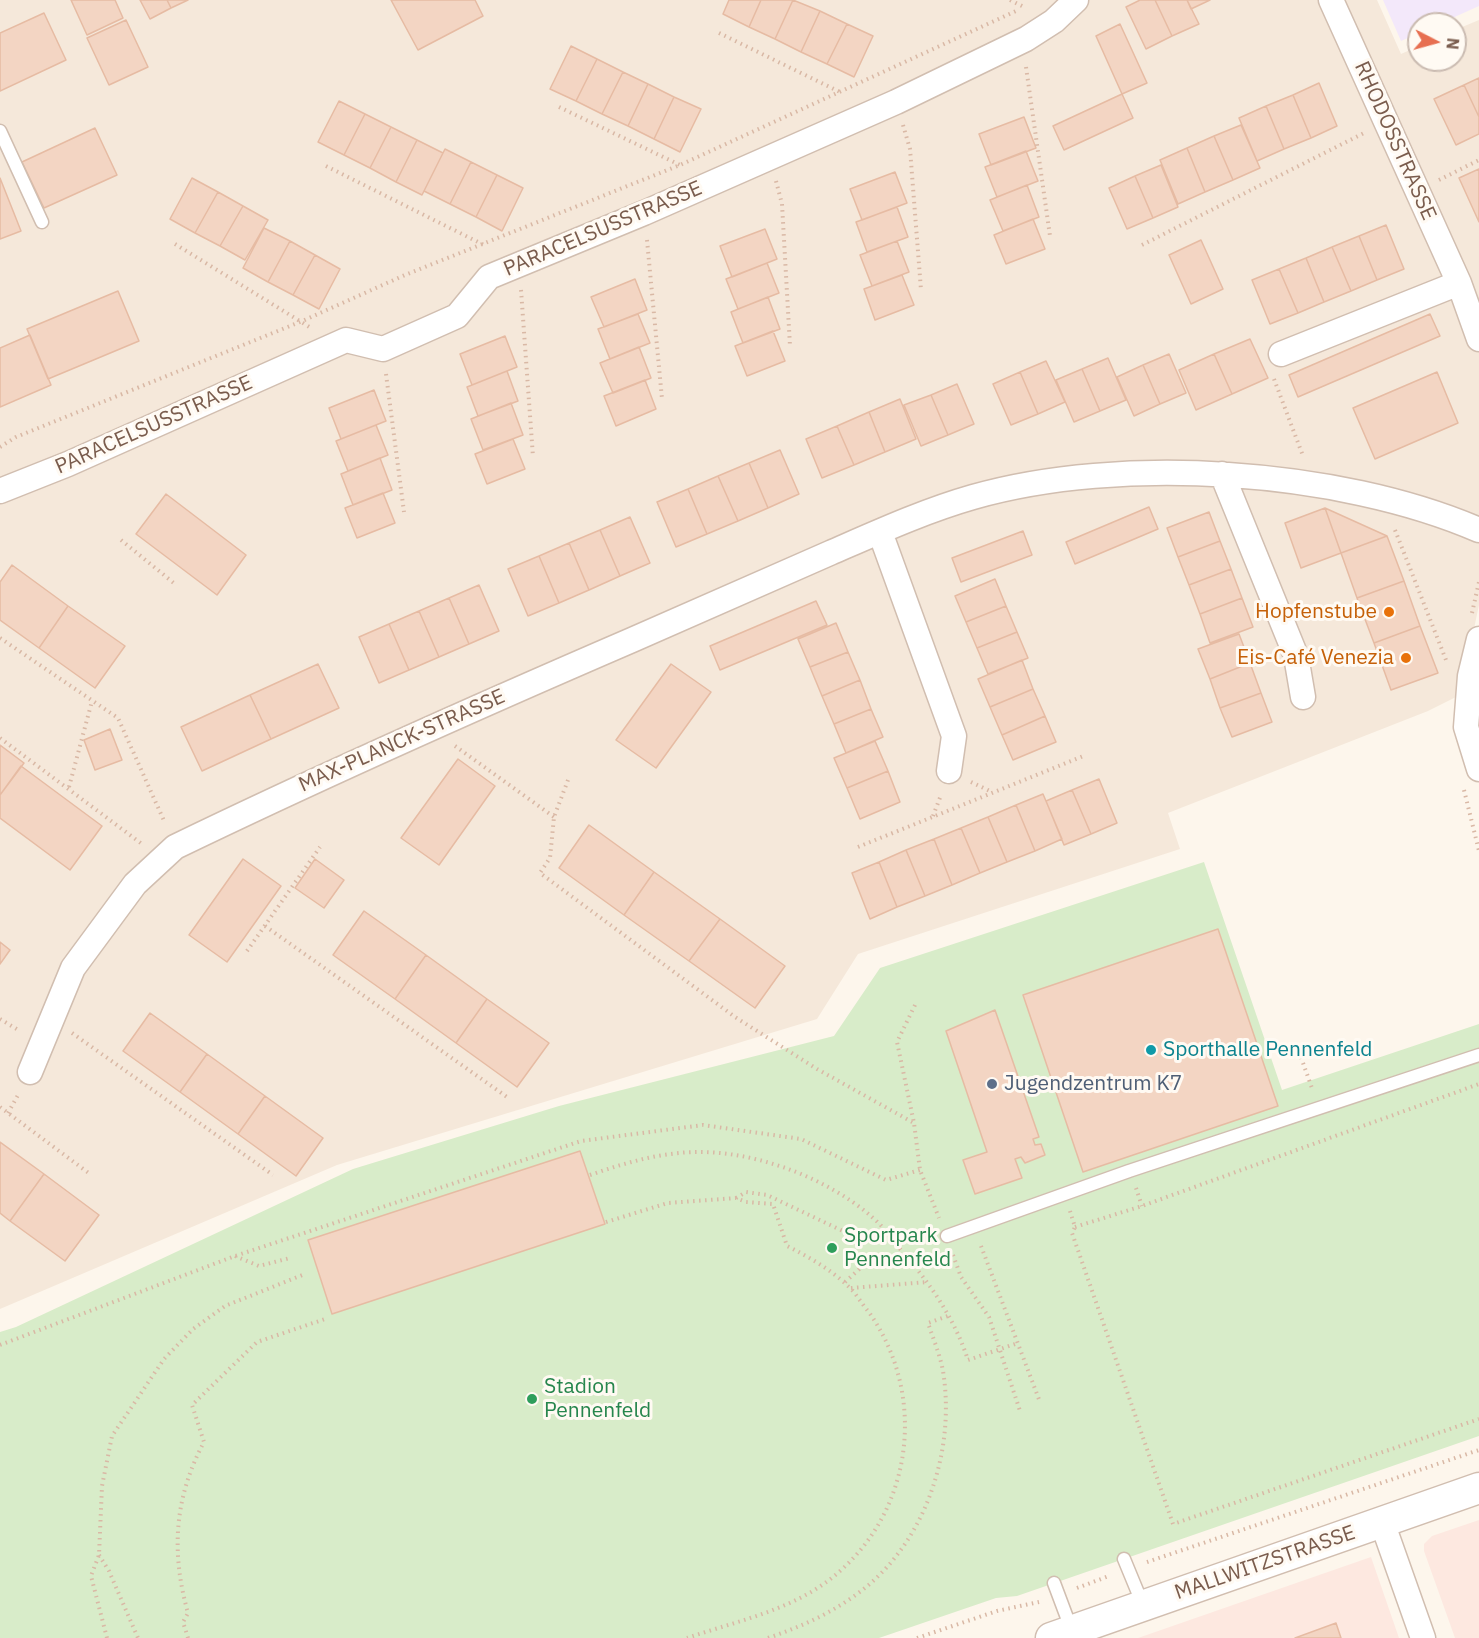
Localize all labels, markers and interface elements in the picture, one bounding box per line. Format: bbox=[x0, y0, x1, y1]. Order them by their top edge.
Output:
north arrow bbox=[1407, 12, 1467, 72]
text: N bbox=[1442, 37, 1463, 50]
street label: RHODOSSTRASSE bbox=[1349, 58, 1441, 224]
street label: PARACELSUSSTRASSE bbox=[500, 176, 706, 282]
street label: PARACELSUSSTRASSE bbox=[51, 370, 257, 480]
place label: Hopfenstube bbox=[1255, 599, 1377, 625]
marker: Hopfenstube bbox=[1382, 605, 1396, 619]
place label: Eis-Café Venezia bbox=[1237, 645, 1394, 671]
marker: Eis-Café Venezia bbox=[1399, 651, 1413, 665]
street label: MAX-PLANCK-STRASSE bbox=[295, 684, 509, 798]
place label: Sporthalle Pennenfeld bbox=[1163, 1037, 1373, 1063]
marker: Sporthalle Pennenfeld bbox=[1144, 1043, 1158, 1057]
place label: Jugendzentrum K7 bbox=[1004, 1071, 1182, 1097]
marker: Jugendzentrum K7 bbox=[985, 1077, 999, 1091]
place label: Sportpark Pennenfeld bbox=[844, 1223, 951, 1273]
marker: Sportpark Pennenfeld bbox=[825, 1241, 839, 1255]
place label: Stadion Pennenfeld bbox=[544, 1374, 651, 1424]
marker: Stadion Pennenfeld bbox=[525, 1392, 539, 1406]
street label: MALLWITZSTRASSE bbox=[1171, 1520, 1359, 1606]

